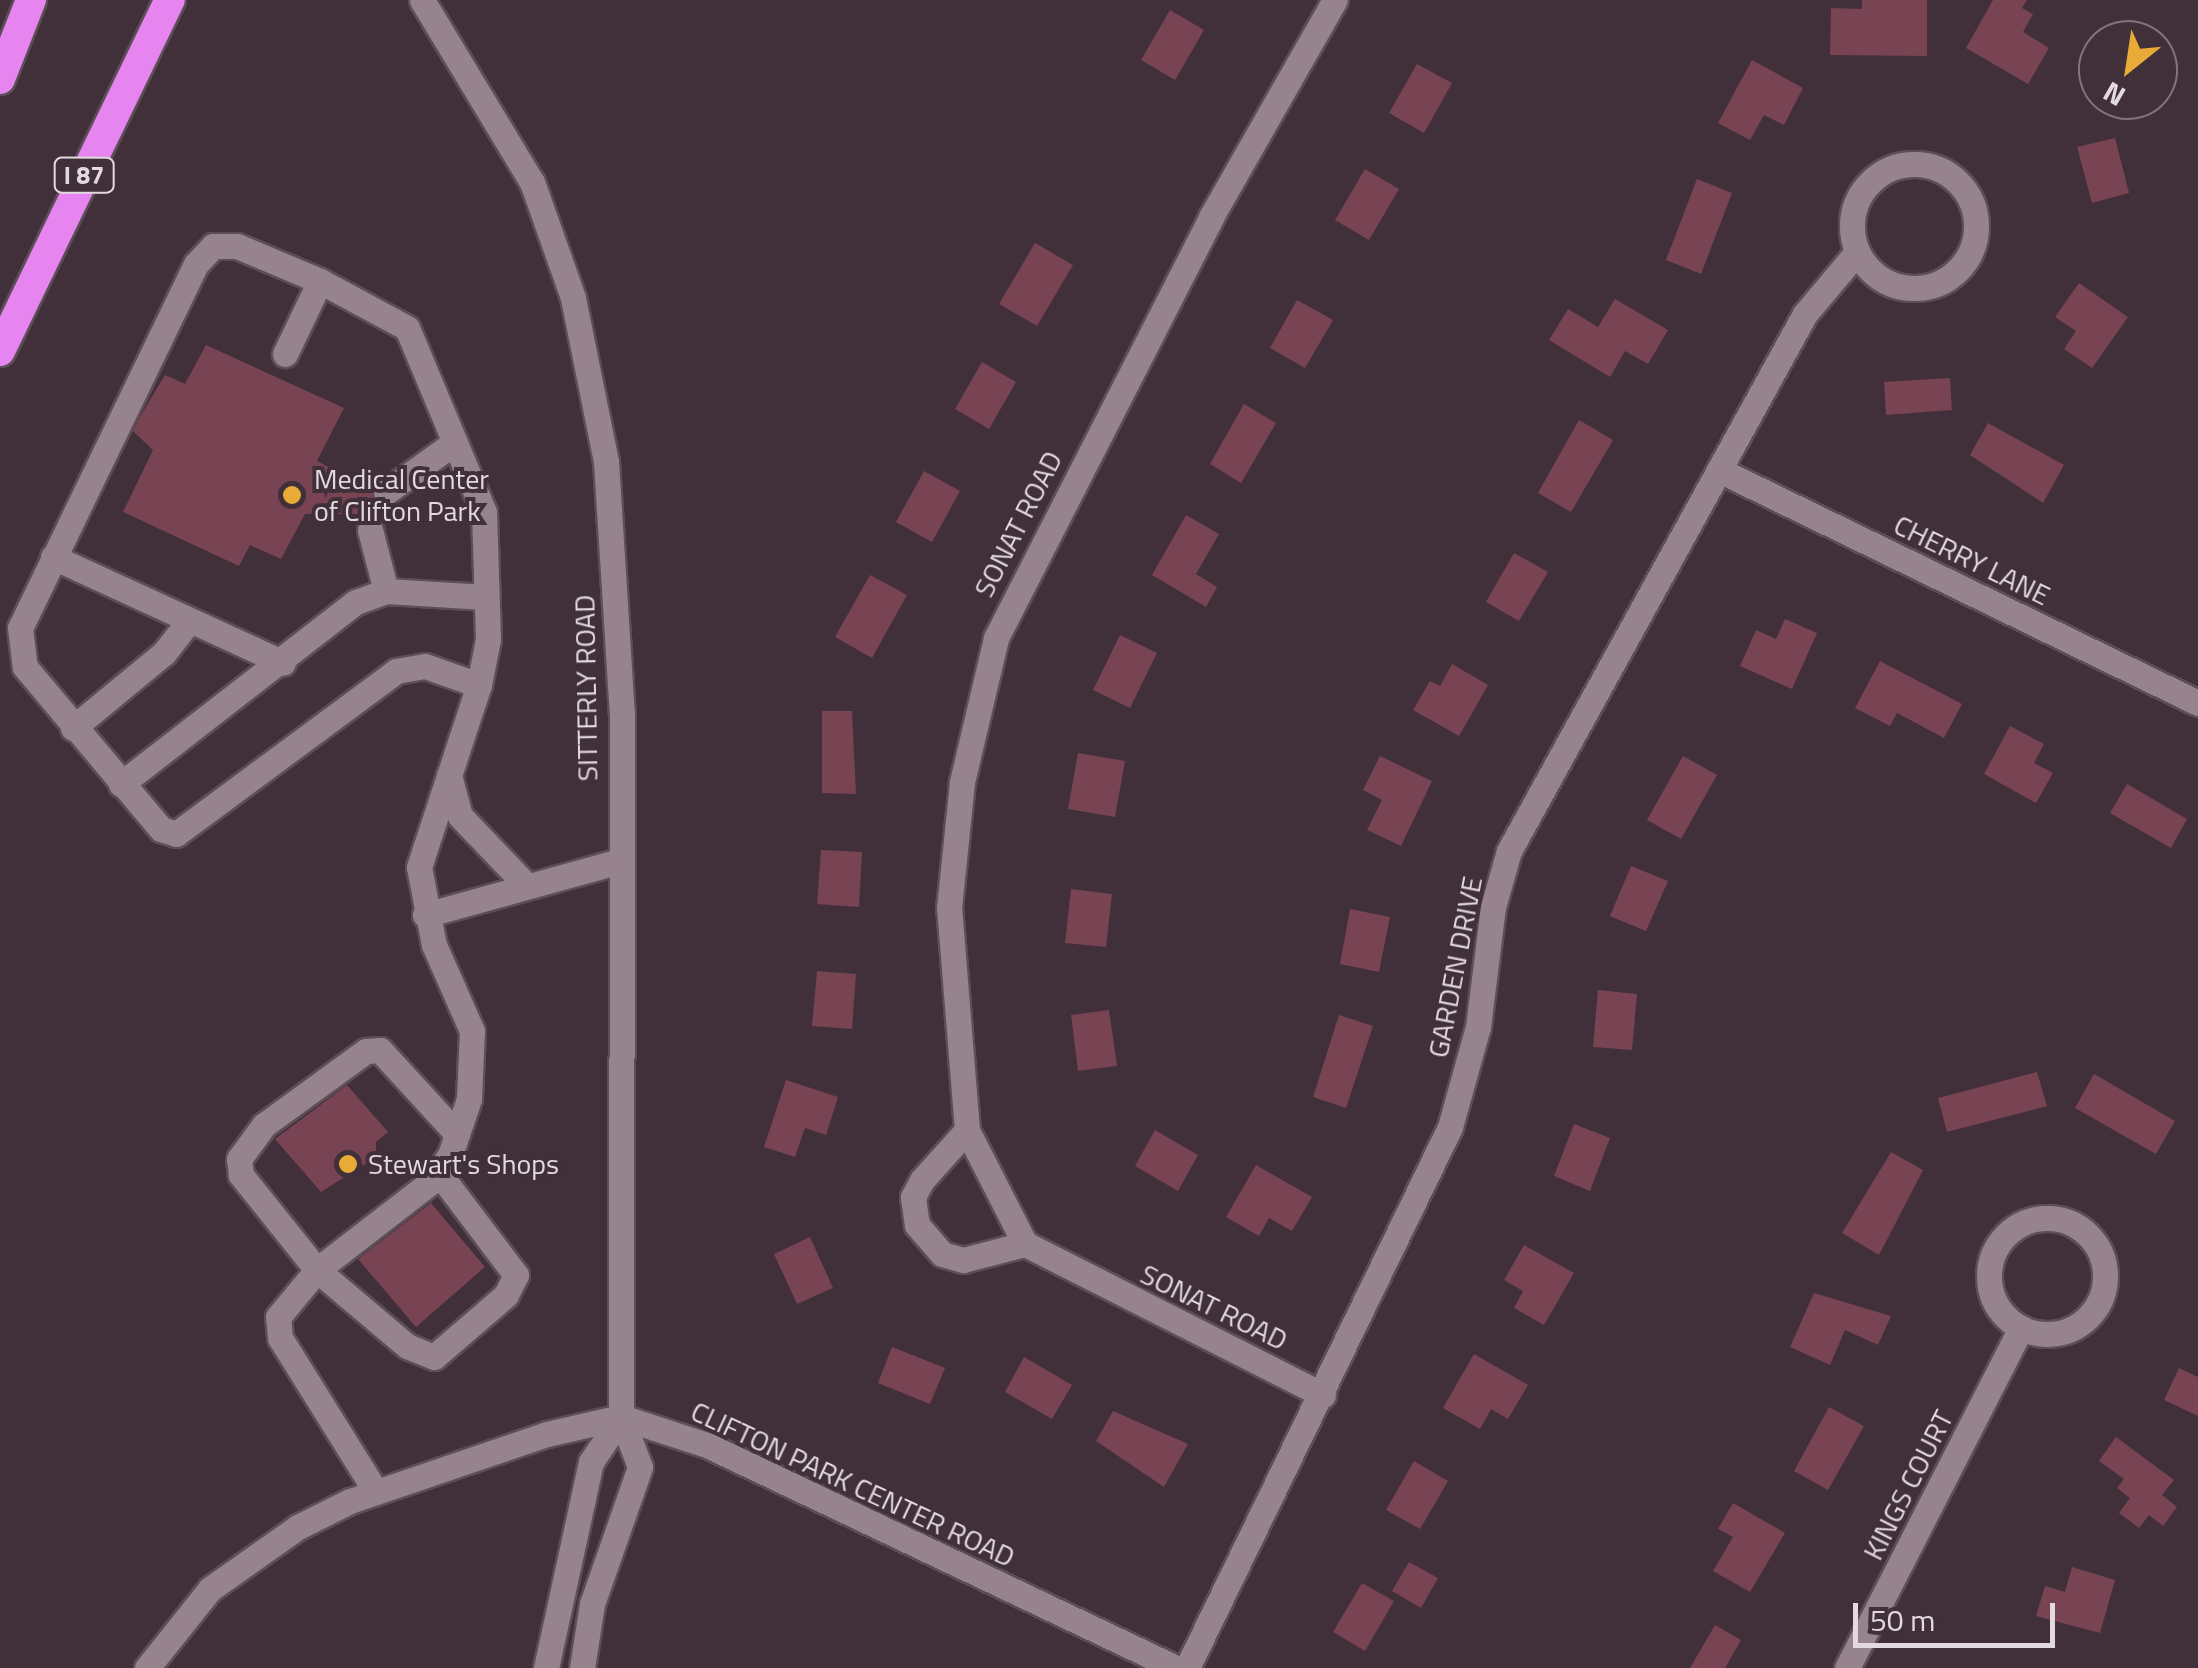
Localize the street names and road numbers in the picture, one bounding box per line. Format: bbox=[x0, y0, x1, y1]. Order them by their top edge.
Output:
road number: I 87 bbox=[52, 155, 116, 195]
street label: SONAT ROAD bbox=[967, 446, 1069, 602]
street label: CHERRY LANE bbox=[1889, 508, 2055, 612]
street label: SITTERLY ROAD bbox=[568, 594, 604, 782]
street label: GARDEN DRIVE bbox=[1421, 874, 1489, 1060]
street label: SONAT ROAD bbox=[1135, 1257, 1293, 1357]
street label: CLIFTON PARK CENTER ROAD bbox=[686, 1394, 1020, 1574]
street label: KINGS COURT bbox=[1856, 1405, 1960, 1565]

